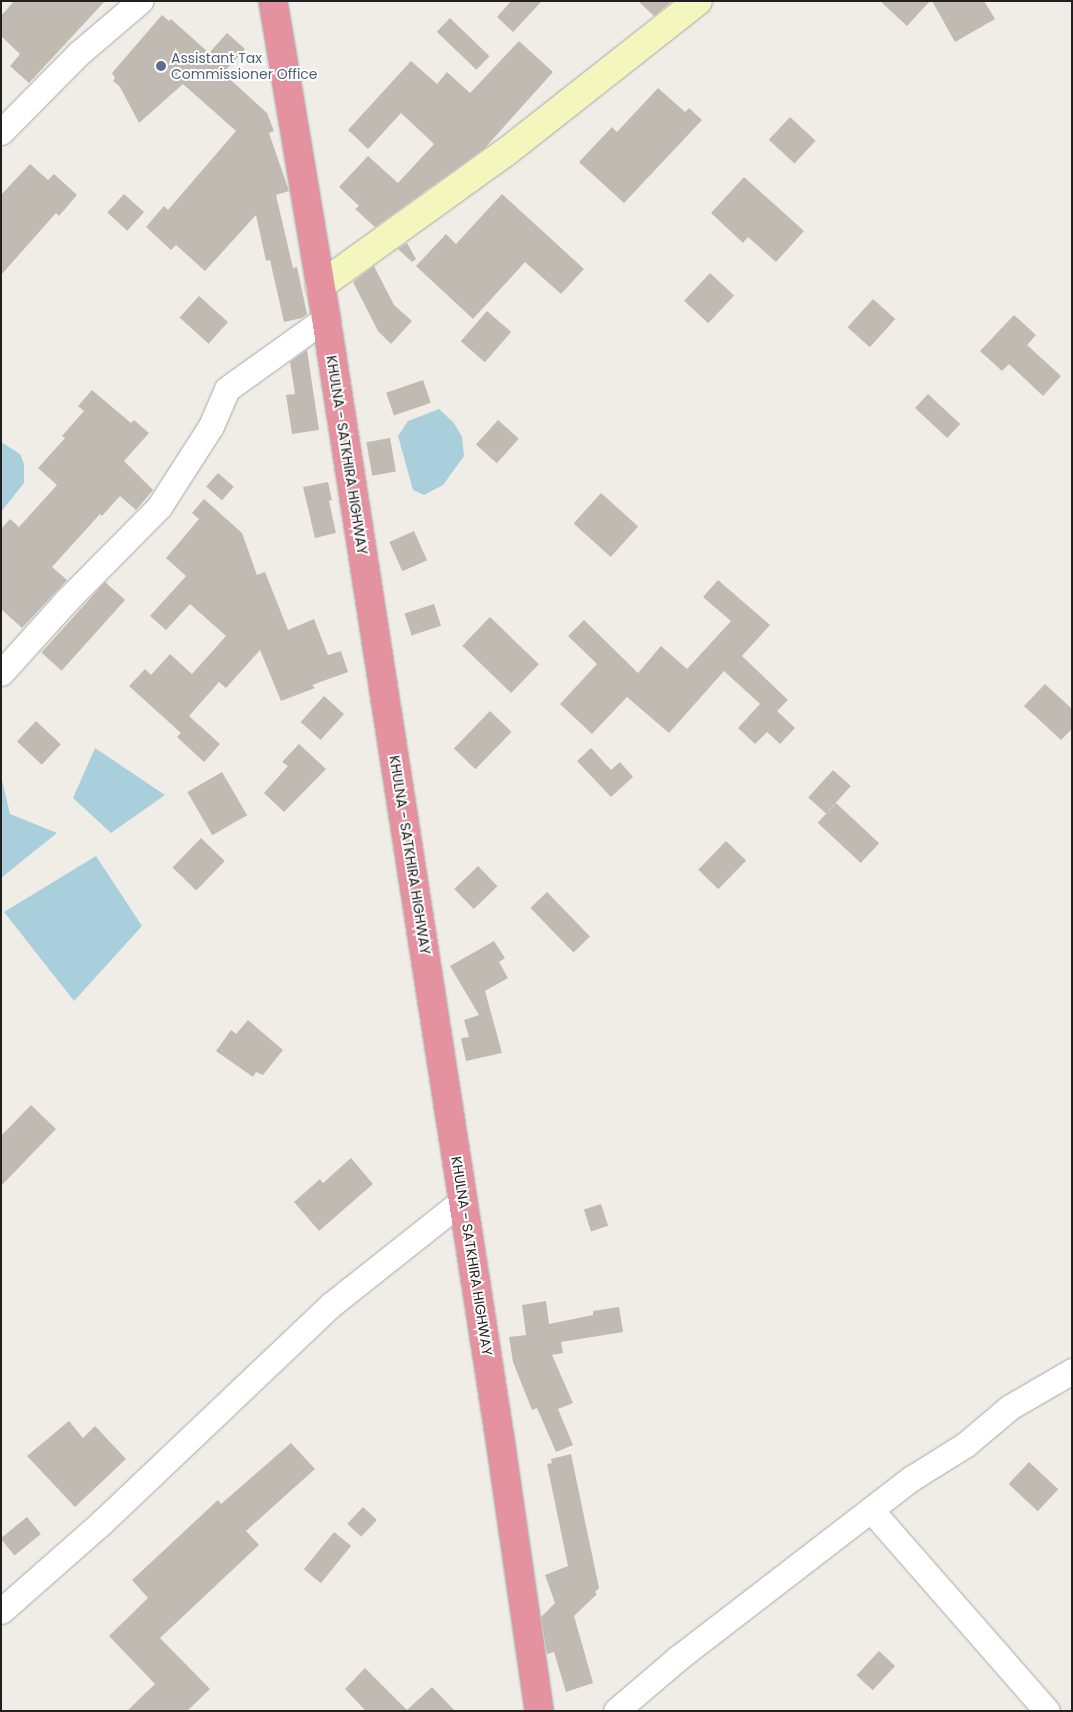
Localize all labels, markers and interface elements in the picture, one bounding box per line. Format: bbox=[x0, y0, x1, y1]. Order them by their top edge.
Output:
place label: Assistant Tax Commissioner Office bbox=[171, 50, 318, 82]
marker: Assistant Tax Commissioner Office bbox=[155, 60, 167, 72]
street label: KHULNA - SATKHIRA HIGHWAY bbox=[323, 354, 371, 556]
street label: KHULNA - SATKHIRA HIGHWAY bbox=[386, 754, 434, 956]
street label: KHULNA - SATKHIRA HIGHWAY bbox=[448, 1155, 496, 1357]

